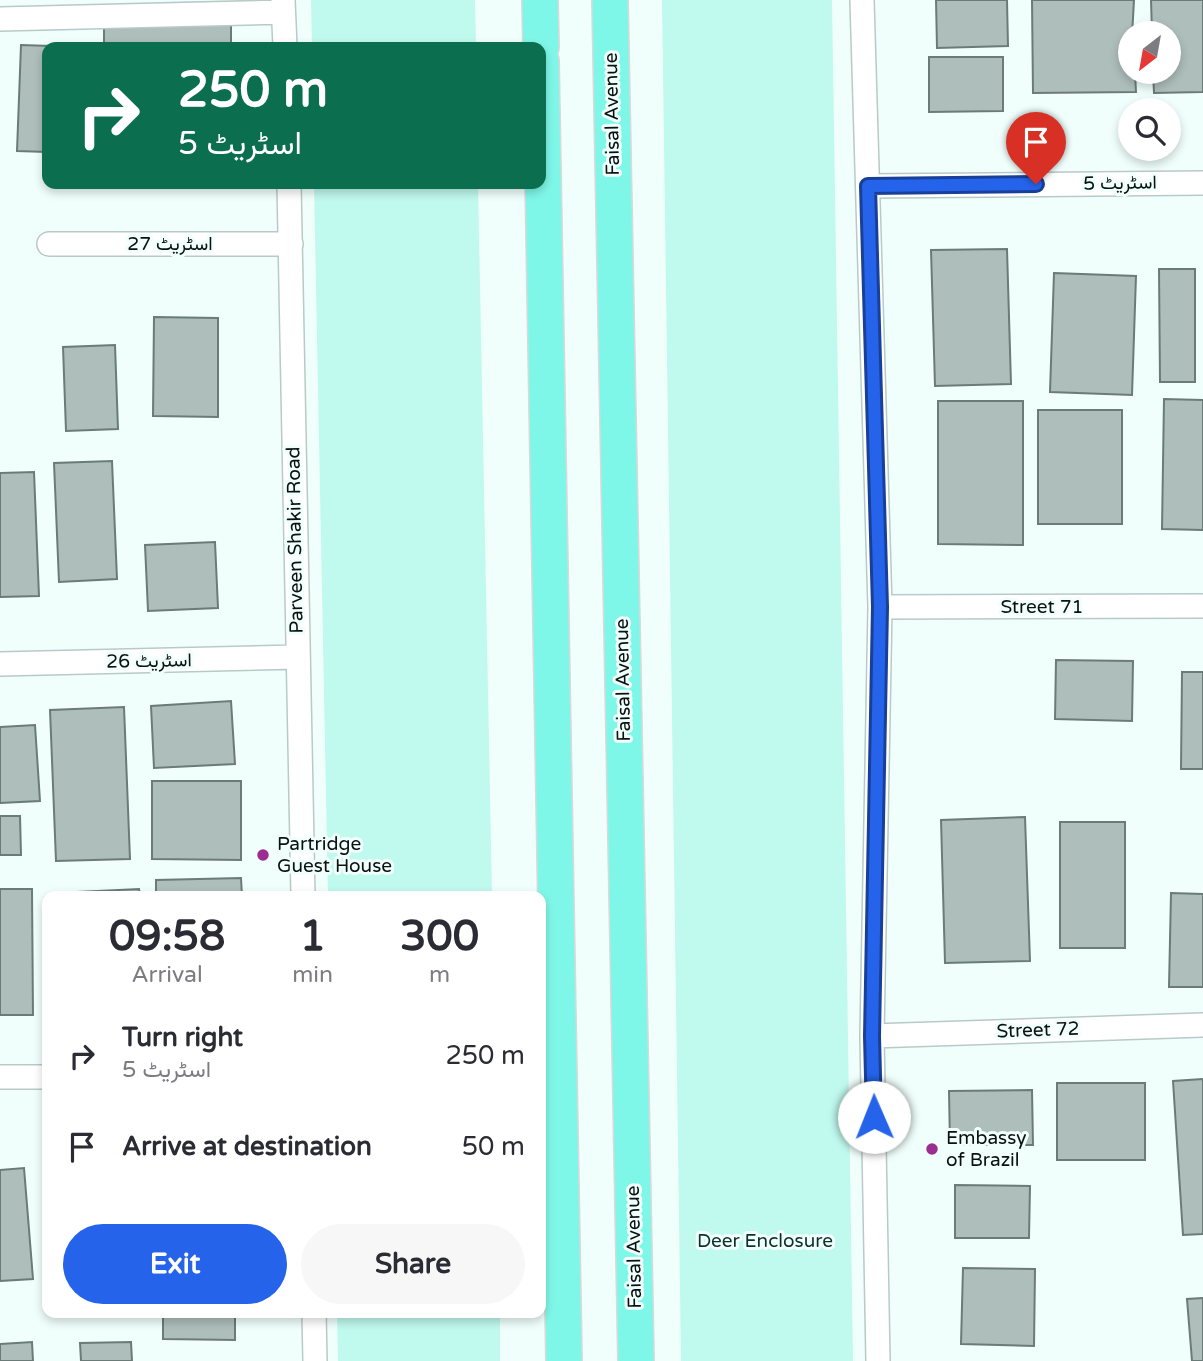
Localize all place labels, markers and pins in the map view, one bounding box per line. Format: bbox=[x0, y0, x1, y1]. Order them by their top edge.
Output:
pin bbox=[1006, 112, 1066, 184]
place label: Partridge Guest House bbox=[277, 833, 392, 877]
marker: Partridge Guest House bbox=[255, 847, 271, 863]
place label: Embassy of Brazil bbox=[946, 1127, 1026, 1171]
marker: Embassy of Brazil bbox=[924, 1141, 940, 1157]

